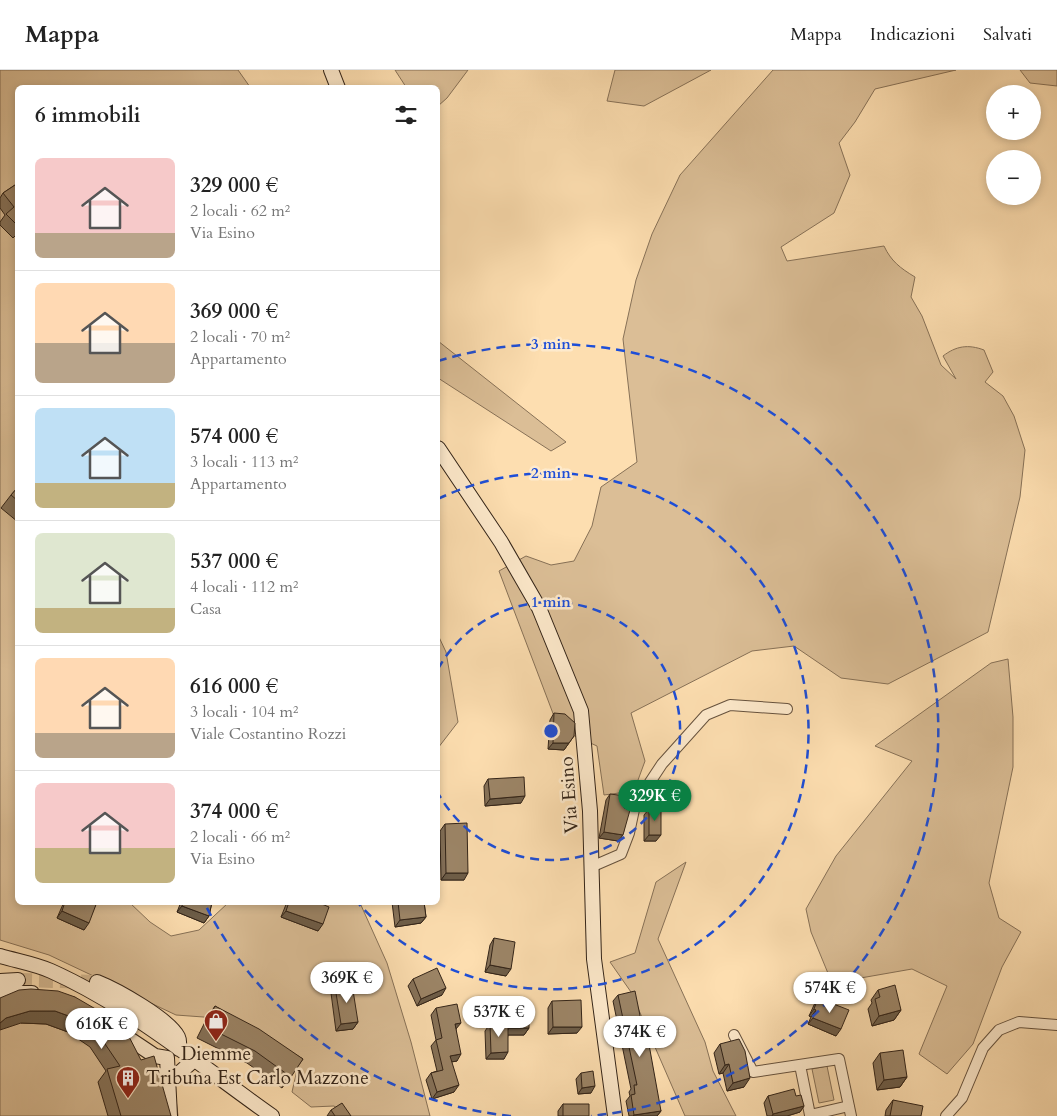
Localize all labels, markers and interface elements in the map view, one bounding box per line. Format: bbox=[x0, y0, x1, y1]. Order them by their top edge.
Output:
text: Mappa bbox=[25, 18, 99, 51]
text: Mappa bbox=[790, 22, 842, 47]
text: Indicazioni bbox=[870, 22, 955, 47]
text: Salvati bbox=[983, 22, 1032, 47]
map controls bbox=[986, 85, 1041, 205]
button: + bbox=[986, 85, 1041, 140]
text: 6 immobili bbox=[35, 101, 141, 130]
icon: filters bbox=[392, 101, 420, 129]
button: − bbox=[986, 150, 1041, 205]
text: 329 000 € bbox=[190, 171, 278, 200]
icon: home bbox=[75, 178, 135, 238]
text: 2 locali · 62 m² bbox=[190, 200, 290, 222]
text: Via Esino bbox=[190, 222, 255, 244]
text: 369 000 € bbox=[190, 297, 278, 326]
icon: home bbox=[75, 303, 135, 363]
text: 2 locali · 70 m² bbox=[190, 326, 290, 348]
text: 3 min bbox=[531, 334, 571, 354]
text: Appartamento bbox=[190, 348, 287, 370]
text: 574 000 € bbox=[190, 422, 278, 451]
icon: home bbox=[75, 428, 135, 488]
text: 3 locali · 113 m² bbox=[190, 451, 298, 473]
text: 2 min bbox=[531, 463, 571, 483]
text: Appartamento bbox=[190, 473, 287, 495]
text: 537 000 € bbox=[190, 547, 278, 576]
icon: home bbox=[75, 553, 135, 613]
text: 4 locali · 112 m² bbox=[190, 576, 298, 598]
text: 1 min bbox=[531, 592, 571, 612]
text: Casa bbox=[190, 598, 221, 620]
text: 616 000 € bbox=[190, 672, 278, 701]
icon: home bbox=[75, 678, 135, 738]
text: 3 locali · 104 m² bbox=[190, 701, 298, 723]
centre of rings bbox=[542, 722, 560, 740]
text: Viale Costantino Rozzi bbox=[190, 723, 346, 745]
street label: Via Esino bbox=[553, 756, 585, 834]
pin: 329K € bbox=[614, 780, 696, 822]
text: 329K € bbox=[629, 785, 681, 807]
text: 374 000 € bbox=[190, 797, 278, 826]
icon: home bbox=[75, 803, 135, 863]
text: 2 locali · 66 m² bbox=[190, 826, 290, 848]
text: Via Esino bbox=[190, 848, 255, 870]
pin: 369K € bbox=[306, 962, 388, 1004]
text: 369K € bbox=[321, 967, 373, 989]
pin: 574K € bbox=[789, 972, 871, 1014]
text: 574K € bbox=[804, 977, 856, 999]
pin: 537K € bbox=[458, 996, 540, 1038]
text: 537K € bbox=[473, 1001, 525, 1023]
pin: 616K € bbox=[61, 1008, 143, 1050]
shop icon: Diemme bbox=[203, 1008, 229, 1042]
text: 616K € bbox=[76, 1013, 128, 1035]
pin: 374K € bbox=[599, 1016, 681, 1058]
text: 374K € bbox=[614, 1021, 666, 1043]
place label: Diemme bbox=[181, 1041, 251, 1067]
building icon: Tribuna Est Carlo Mazzone bbox=[115, 1065, 141, 1099]
place label: Tribuna Est Carlo Mazzone bbox=[146, 1065, 369, 1091]

